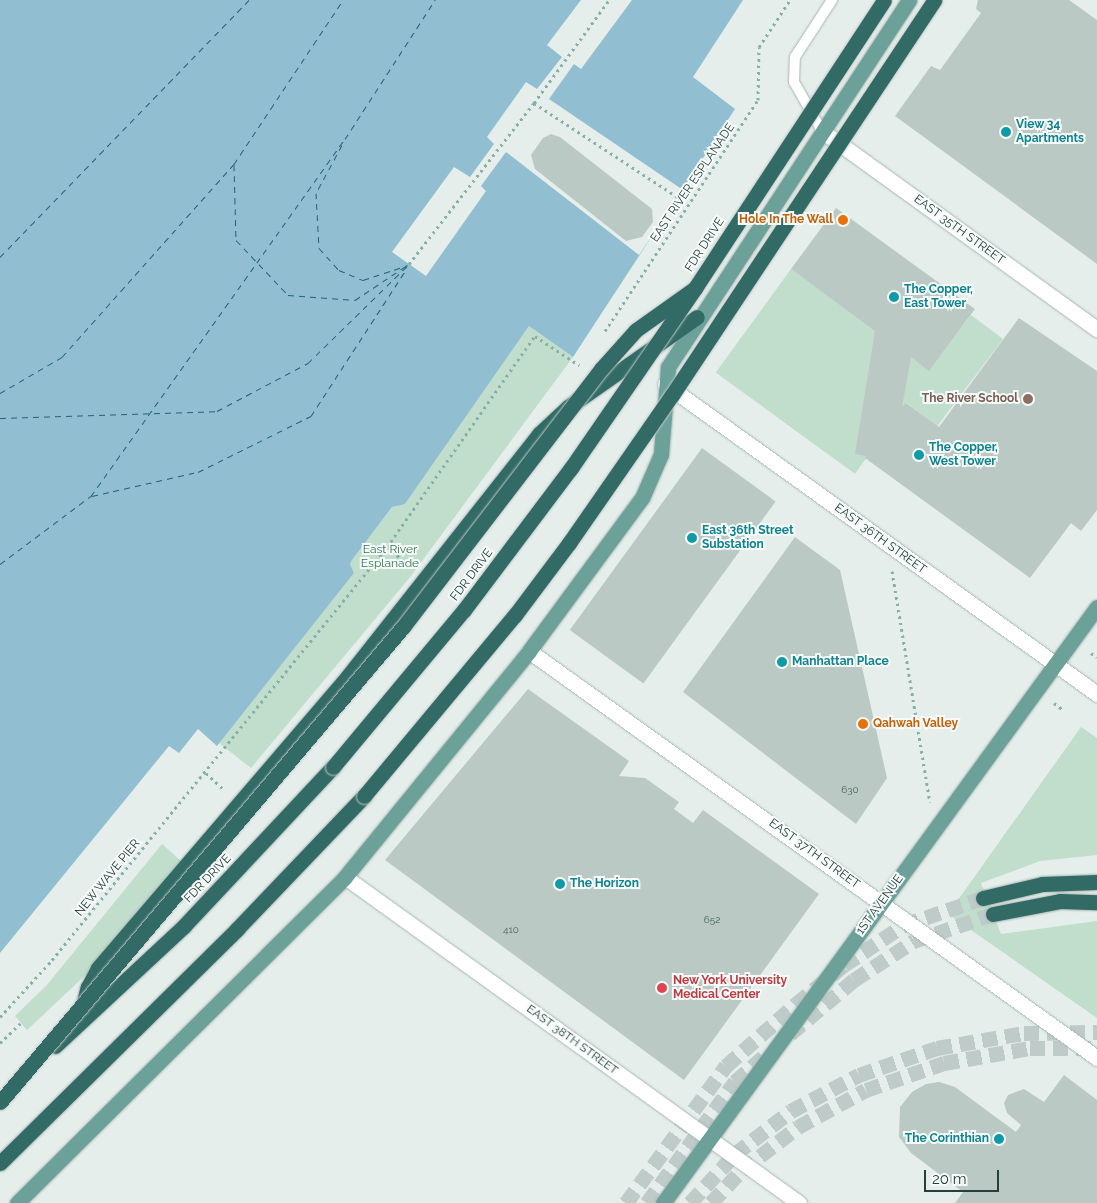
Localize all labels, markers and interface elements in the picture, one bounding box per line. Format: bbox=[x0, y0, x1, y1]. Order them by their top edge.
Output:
place label: View 34 Apartments bbox=[1016, 118, 1084, 146]
street label: EAST RIVER ESPLANADE bbox=[648, 121, 738, 245]
marker: View 34 Apartments bbox=[1000, 126, 1012, 138]
street label: EAST 35TH STREET bbox=[911, 192, 1007, 268]
place label: Hole In The Wall bbox=[738, 213, 833, 227]
marker: Hole In The Wall bbox=[837, 214, 849, 226]
street label: FDR DRIVE bbox=[682, 215, 728, 275]
place label: The Copper, East Tower bbox=[904, 283, 973, 311]
marker: The Copper, East Tower bbox=[888, 291, 900, 303]
place label: The River School bbox=[921, 392, 1018, 406]
marker: The River School bbox=[1022, 393, 1034, 405]
place label: The Copper, West Tower bbox=[929, 441, 998, 469]
marker: The Copper, West Tower bbox=[913, 449, 925, 461]
street label: EAST 36TH STREET bbox=[831, 501, 929, 577]
place label: East 36th Street Substation bbox=[702, 524, 793, 552]
marker: East 36th Street Substation bbox=[686, 532, 698, 544]
park label: East River Esplanade bbox=[361, 543, 419, 571]
street label: FDR DRIVE bbox=[448, 546, 496, 604]
place label: Manhattan Place bbox=[792, 655, 889, 669]
marker: Manhattan Place bbox=[776, 656, 788, 668]
place label: Qahwah Valley bbox=[873, 717, 958, 731]
marker: Qahwah Valley bbox=[857, 718, 869, 730]
house number: 630 bbox=[841, 784, 859, 796]
street label: EAST 37TH STREET bbox=[766, 816, 862, 892]
street label: NEW WAVE PIER bbox=[72, 836, 144, 920]
street label: FDR DRIVE bbox=[181, 852, 235, 906]
street label: 1ST AVENUE bbox=[853, 872, 907, 938]
place label: The Horizon bbox=[570, 877, 639, 891]
marker: The Horizon bbox=[554, 878, 566, 890]
house number: 652 bbox=[704, 914, 720, 926]
house number: 410 bbox=[503, 924, 519, 936]
place label: New York University Medical Center bbox=[673, 974, 788, 1002]
marker: New York University Medical Center bbox=[655, 981, 669, 995]
street label: EAST 38TH STREET bbox=[523, 1002, 621, 1078]
place label: The Corinthian bbox=[905, 1132, 989, 1146]
marker: The Corinthian bbox=[993, 1133, 1005, 1145]
scale bar bbox=[927, 1160, 1002, 1192]
text: 20 m bbox=[932, 1170, 967, 1188]

